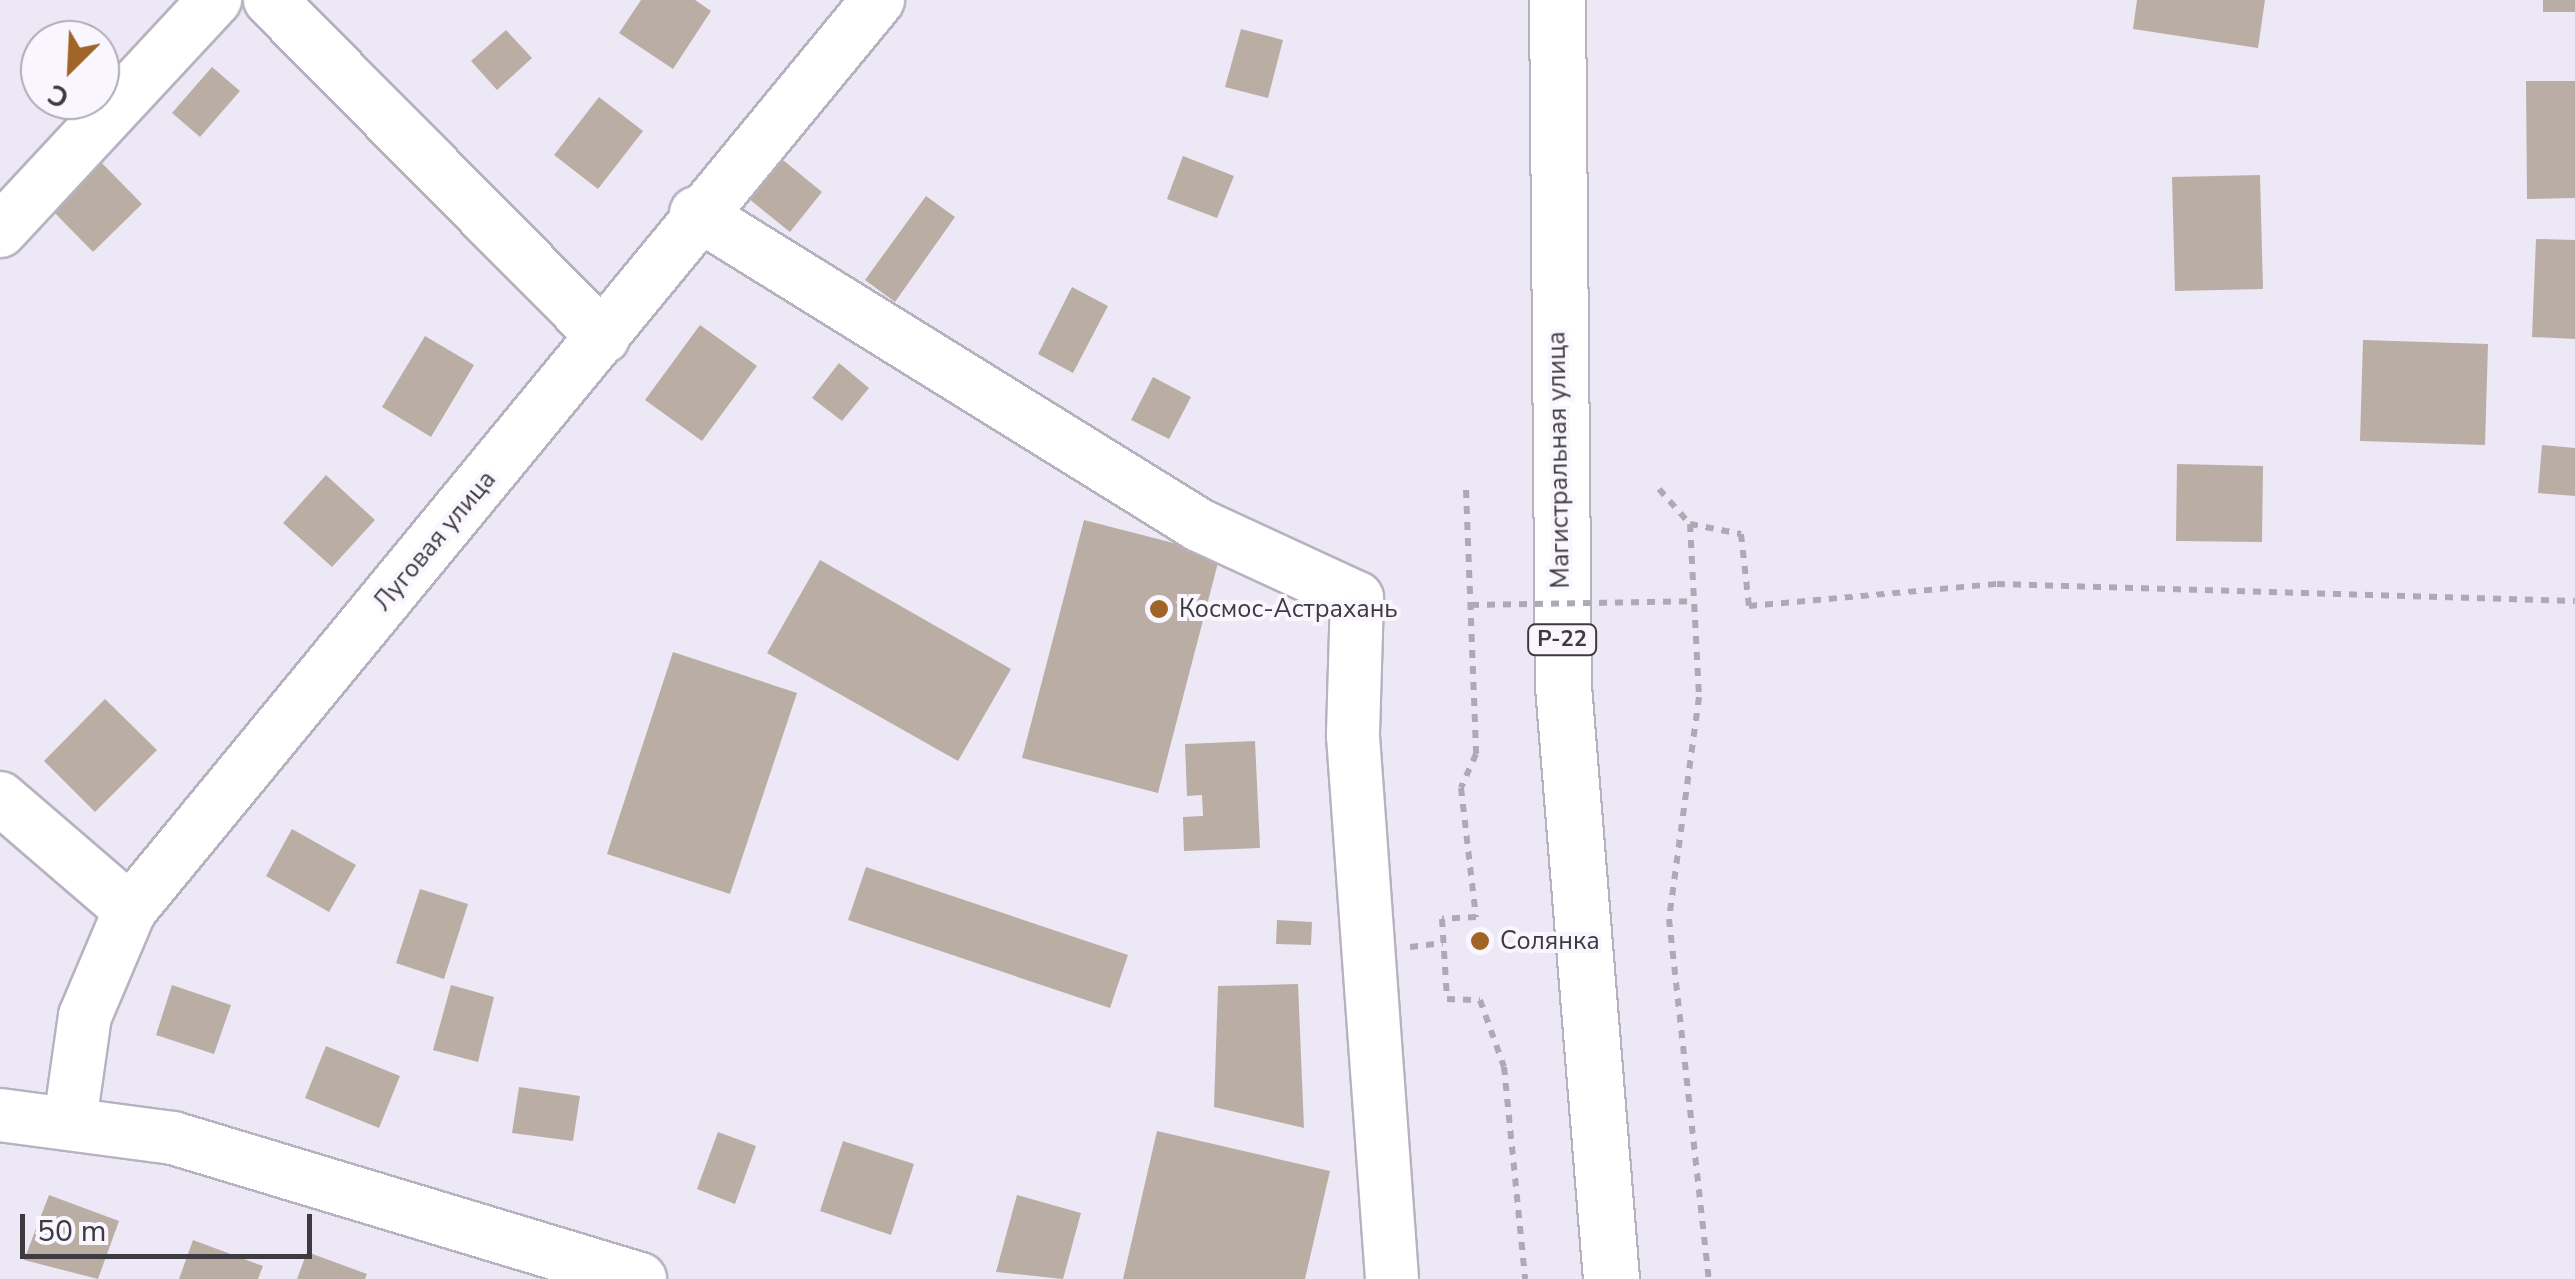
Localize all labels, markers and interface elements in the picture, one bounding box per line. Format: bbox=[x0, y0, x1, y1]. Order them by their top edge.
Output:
north arrow bbox=[20, 20, 120, 120]
text: С bbox=[42, 74, 75, 117]
street label: Магистральная улица bbox=[1542, 331, 1576, 589]
street label: Луговая улица bbox=[368, 465, 502, 617]
place label: Космос-Астрахань bbox=[1179, 594, 1398, 624]
marker: Космос-Астрахань bbox=[1148, 598, 1170, 620]
road number: Р-22 bbox=[1527, 623, 1597, 657]
place label: Солянка bbox=[1500, 926, 1600, 956]
marker: Солянка bbox=[1469, 930, 1491, 952]
scale bar bbox=[25, 1194, 318, 1256]
text: 50 m bbox=[37, 1211, 106, 1252]

